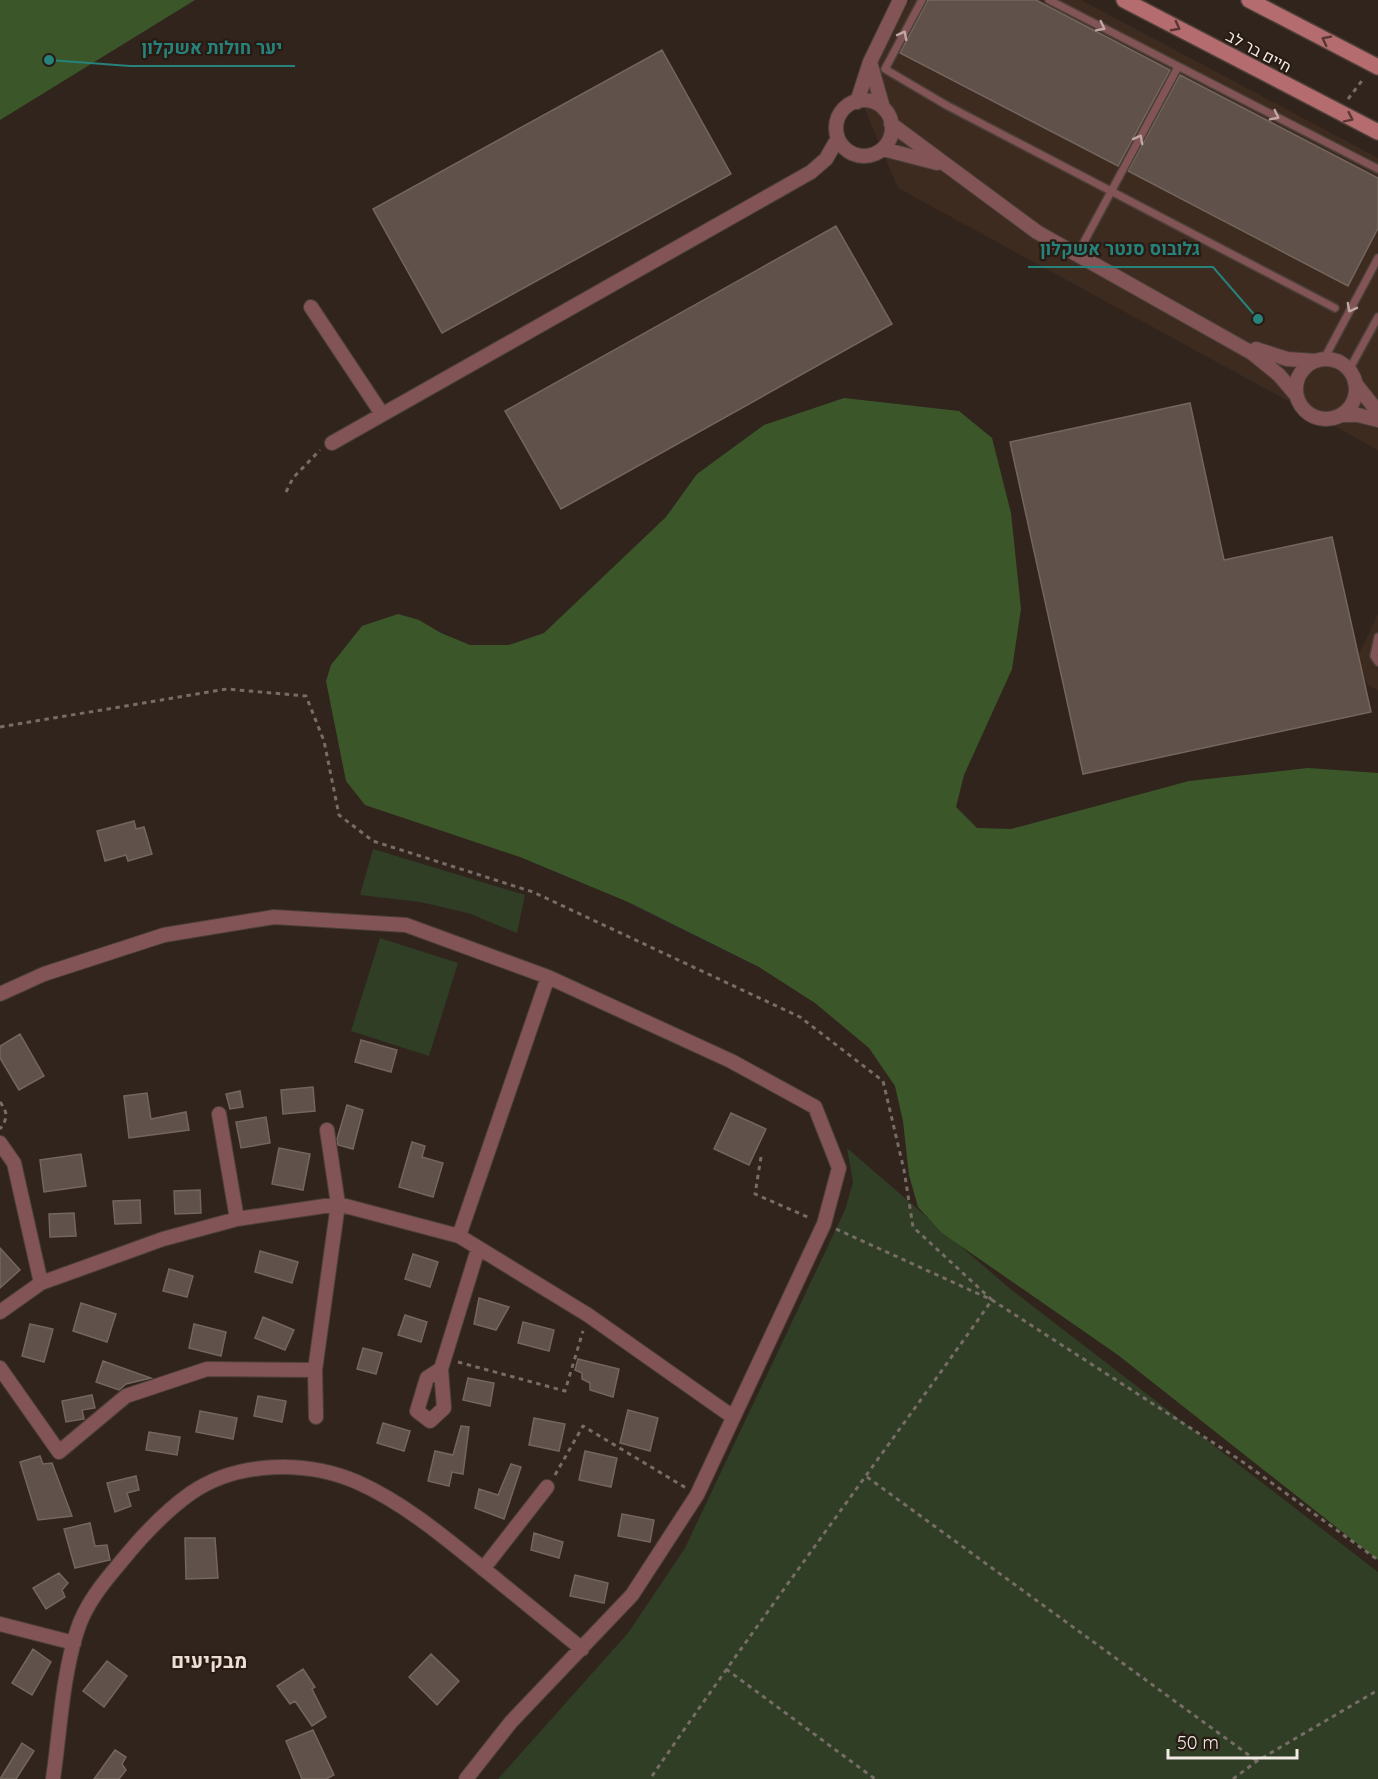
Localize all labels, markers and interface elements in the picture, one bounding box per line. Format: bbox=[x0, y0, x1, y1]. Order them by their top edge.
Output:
one-way arrow bbox=[1095, 20, 1106, 31]
one-way arrow bbox=[1169, 20, 1180, 31]
street label: חיים בר לב bbox=[1223, 25, 1295, 77]
callout: יער חולות אשקלון bbox=[130, 30, 295, 66]
one-way arrow bbox=[896, 30, 907, 41]
text: יער חולות אשקלון bbox=[142, 36, 282, 59]
one-way arrow bbox=[1322, 36, 1332, 47]
one-way arrow bbox=[1268, 109, 1279, 121]
one-way arrow bbox=[1342, 110, 1353, 122]
one-way arrow bbox=[1132, 135, 1143, 145]
callout: גלובוס סנטר אשקלון bbox=[1028, 231, 1213, 267]
text: גלובוס סנטר אשקלון bbox=[1040, 237, 1200, 260]
one-way arrow bbox=[1347, 302, 1358, 313]
district label: מבקיעים bbox=[171, 1648, 247, 1673]
scale bar bbox=[1168, 1722, 1297, 1760]
text: 50 m bbox=[1177, 1731, 1219, 1754]

